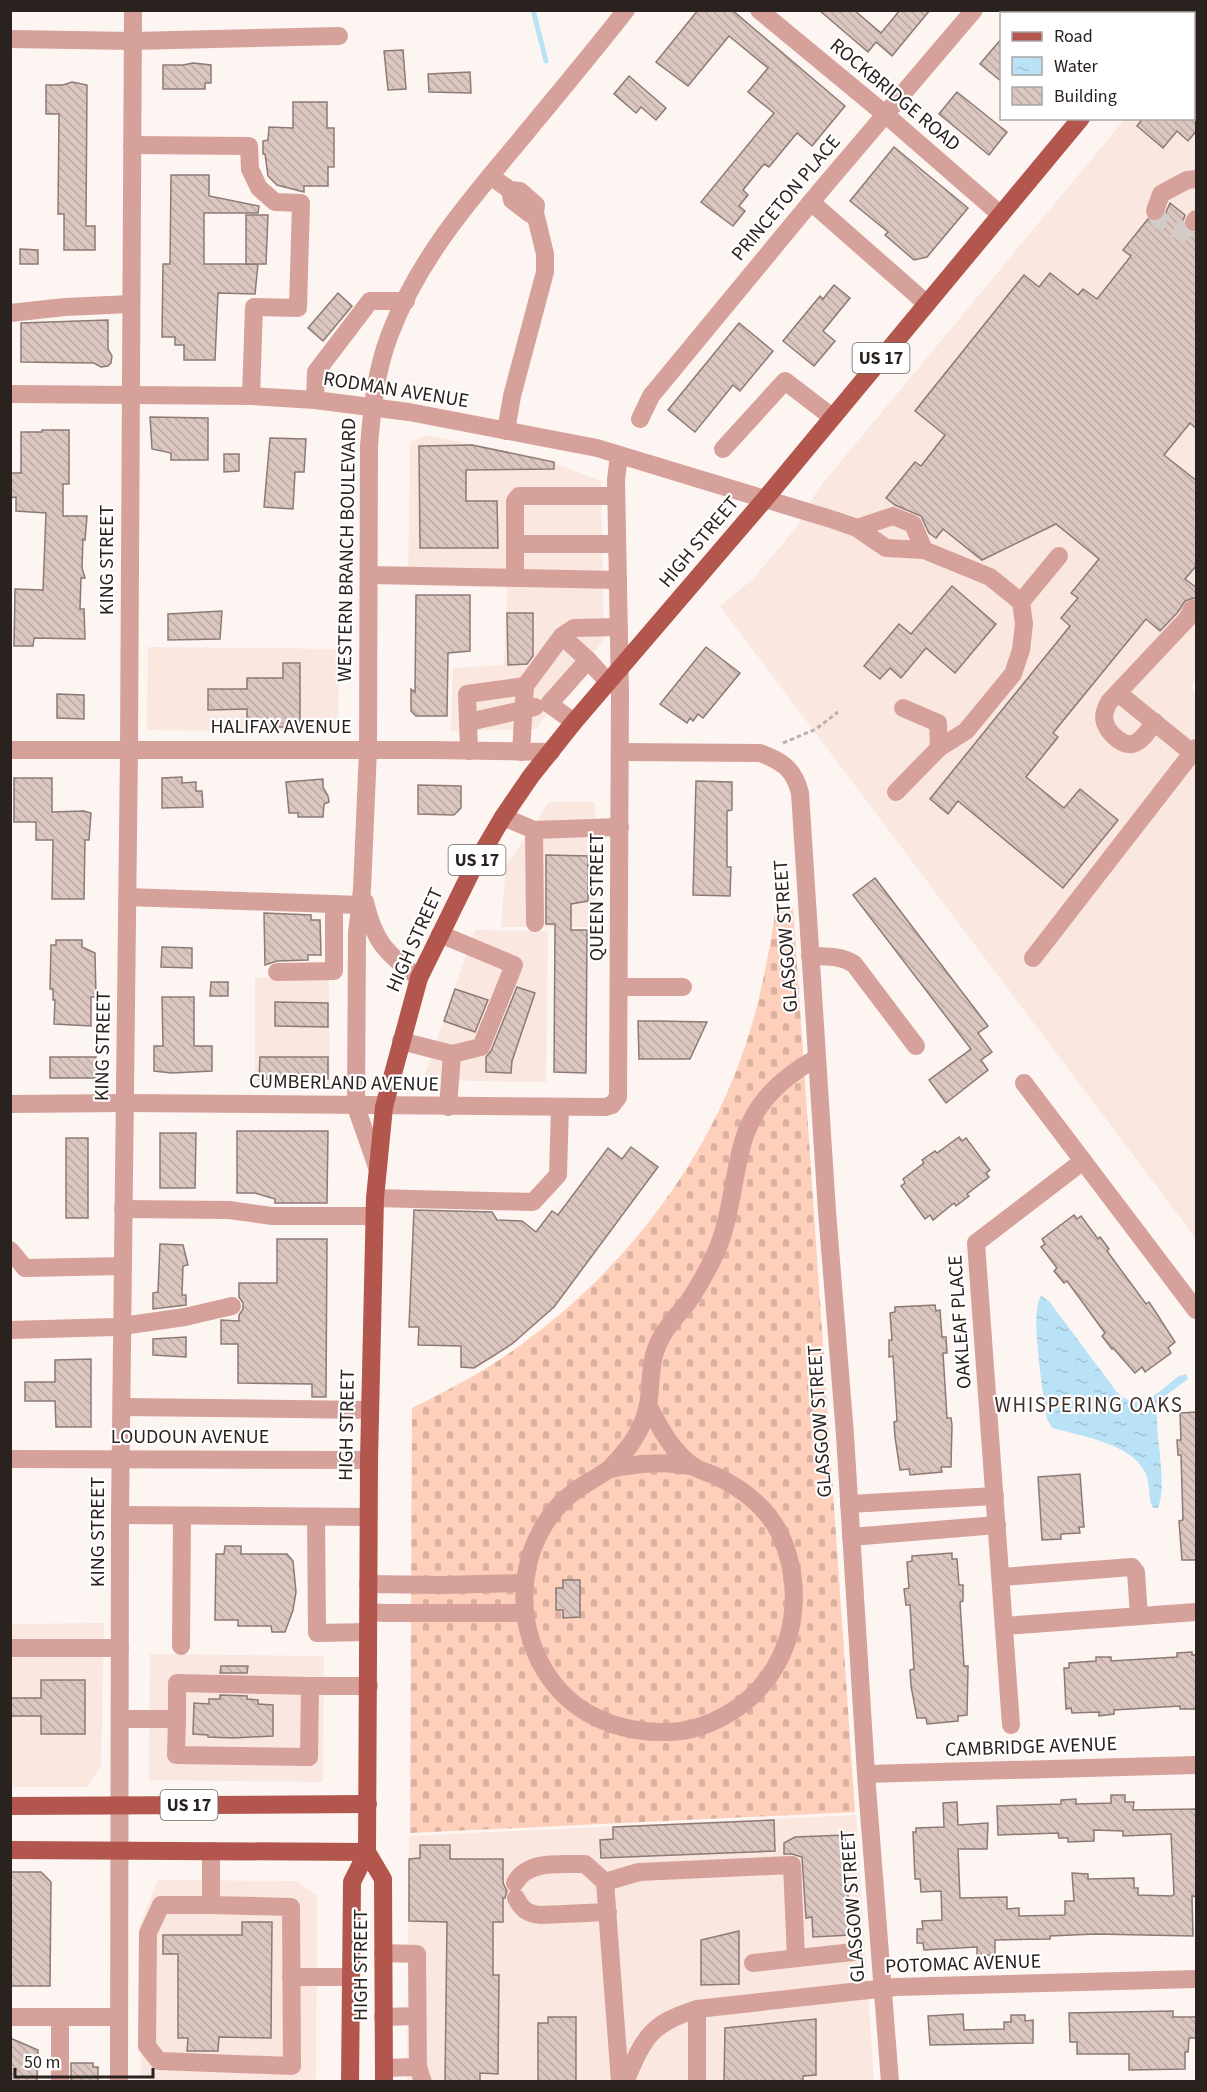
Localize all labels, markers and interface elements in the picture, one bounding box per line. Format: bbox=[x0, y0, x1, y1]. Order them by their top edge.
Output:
legend bbox=[1000, 12, 1195, 120]
text: Road bbox=[1054, 24, 1093, 49]
street label: ROCKBRIDGE ROAD bbox=[824, 32, 966, 158]
text: Water bbox=[1054, 54, 1098, 79]
text: Building bbox=[1054, 84, 1117, 109]
street label: PRINCETON PLACE bbox=[725, 129, 847, 267]
road number: US 17 bbox=[852, 343, 910, 373]
street label: RODMAN AVENUE bbox=[321, 365, 471, 415]
street label: WESTERN BRANCH BOULEVARD bbox=[331, 418, 363, 682]
street label: HIGH STREET bbox=[652, 490, 746, 594]
street label: KING STREET bbox=[93, 505, 121, 615]
street label: HALIFAX AVENUE bbox=[210, 713, 352, 741]
street label: QUEEN STREET bbox=[583, 833, 611, 961]
road number: US 17 bbox=[448, 845, 506, 875]
street label: GLASGOW STREET bbox=[767, 858, 805, 1013]
street label: HIGH STREET bbox=[379, 883, 451, 997]
street label: KING STREET bbox=[88, 990, 118, 1101]
street label: CUMBERLAND AVENUE bbox=[249, 1067, 439, 1099]
street label: OAKLEAF PLACE bbox=[941, 1254, 979, 1390]
street label: GLASGOW STREET bbox=[801, 1343, 839, 1498]
street label: HIGH STREET bbox=[332, 1369, 362, 1481]
district label: WHISPERING OAKS bbox=[995, 1390, 1183, 1420]
street label: LOUDOUN AVENUE bbox=[111, 1423, 269, 1451]
street label: KING STREET bbox=[84, 1477, 112, 1587]
street label: CAMBRIDGE AVENUE bbox=[944, 1730, 1118, 1764]
road number: US 17 bbox=[160, 1790, 218, 1820]
street label: GLASGOW STREET bbox=[834, 1828, 872, 1983]
street label: HIGH STREET bbox=[347, 1909, 375, 2021]
street label: POTOMAC AVENUE bbox=[885, 1947, 1041, 1981]
scale bar bbox=[15, 2041, 153, 2079]
text: 50 m bbox=[24, 2050, 60, 2075]

